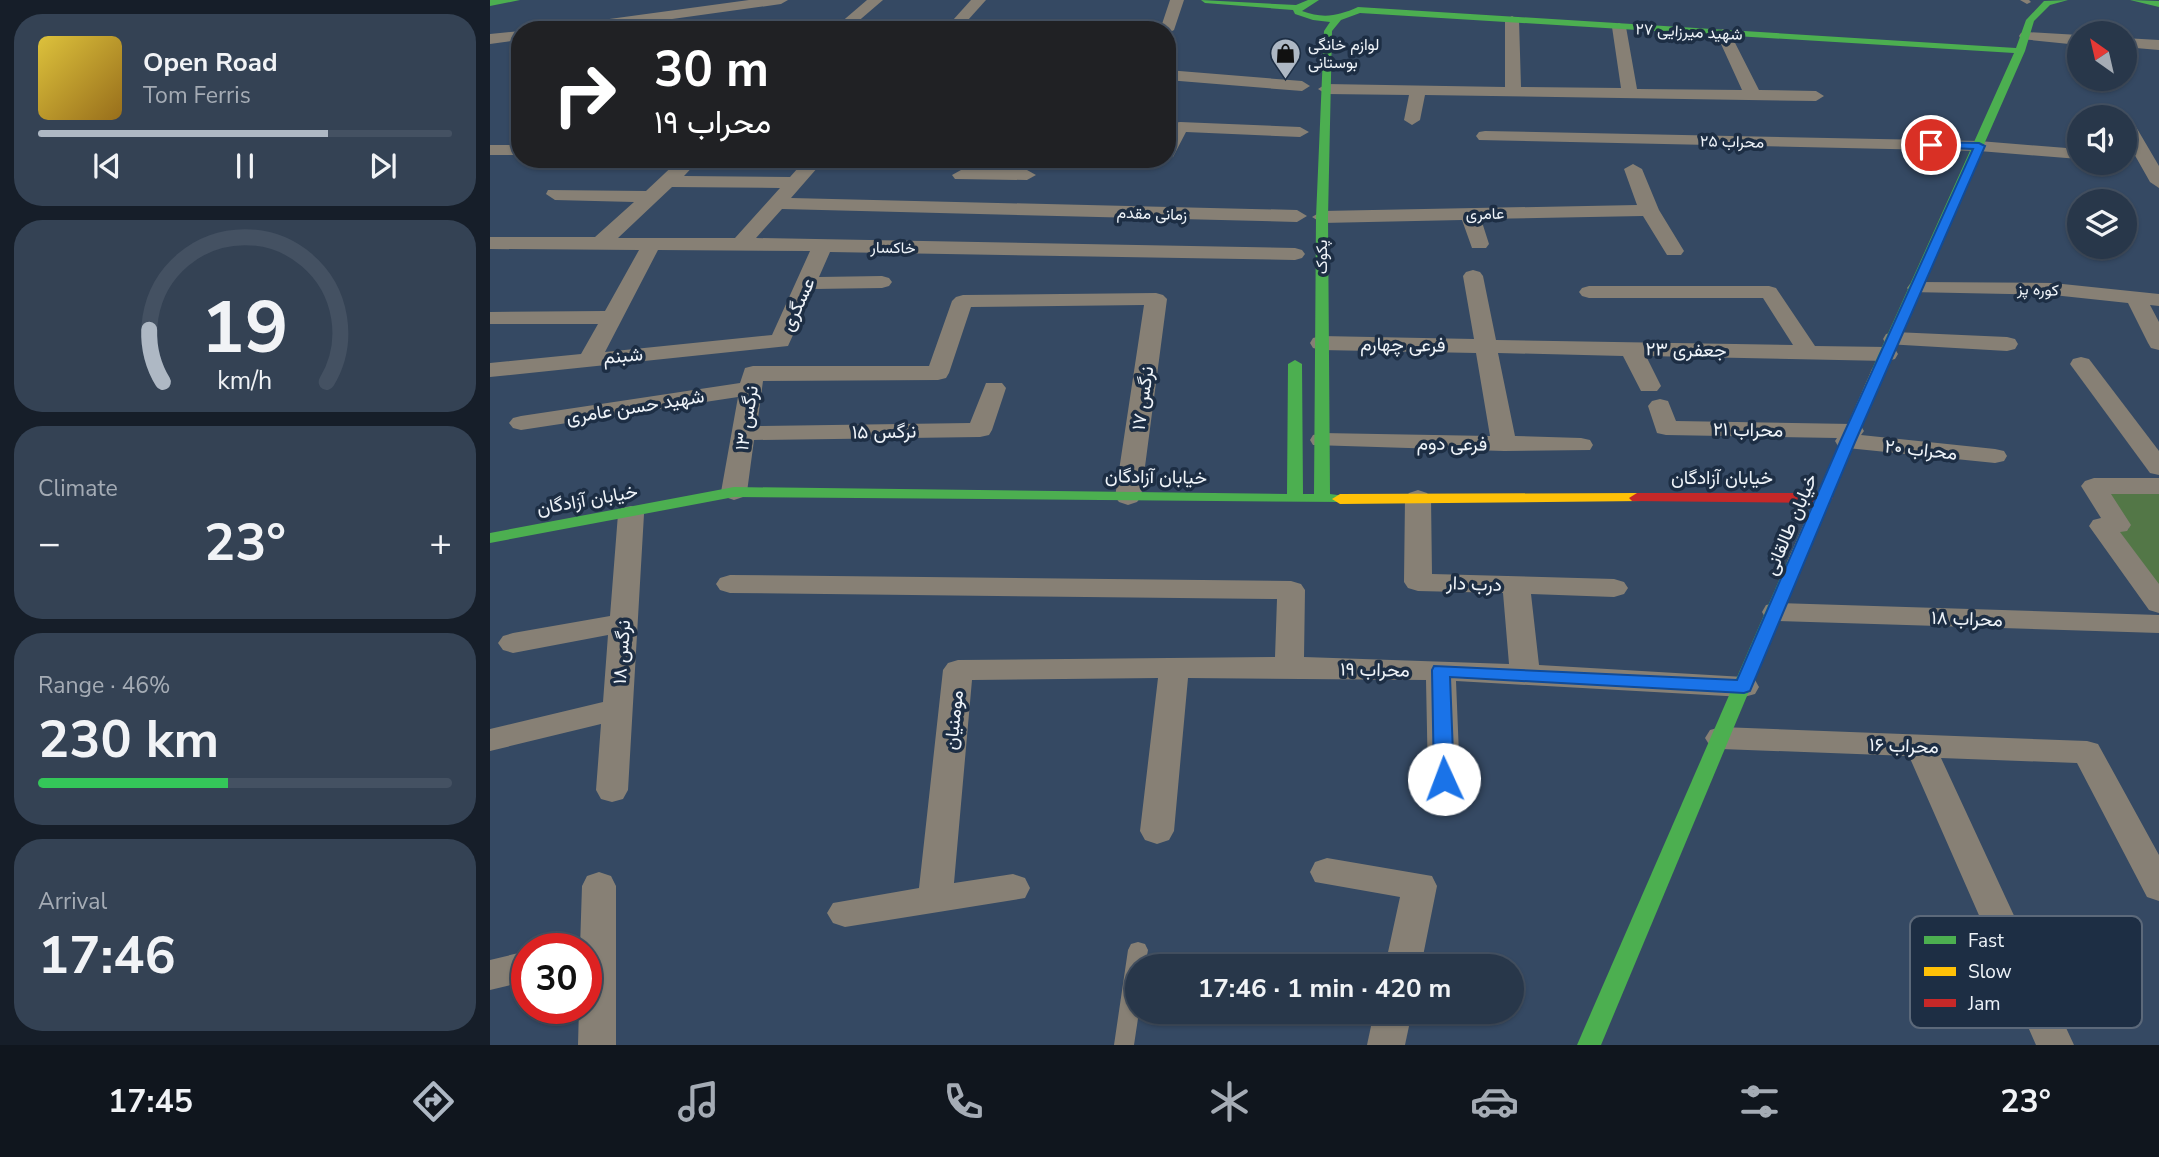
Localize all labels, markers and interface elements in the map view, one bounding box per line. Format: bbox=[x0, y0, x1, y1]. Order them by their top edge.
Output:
street label: شهید میرزایی ۲۷ bbox=[1635, 18, 1743, 46]
north arrow bbox=[2067, 21, 2137, 91]
map controls bbox=[2067, 21, 2137, 259]
place label: لوازم خانگی بوستانی bbox=[1308, 34, 1379, 74]
text: 30 m bbox=[654, 36, 769, 103]
shop icon: لوازم خانگی بوستانی bbox=[1268, 36, 1302, 80]
text: Open Road bbox=[143, 45, 278, 80]
icon: right bbox=[539, 49, 630, 140]
text: Tom Ferris bbox=[143, 80, 251, 111]
text: محراب ۱۹ bbox=[654, 101, 771, 144]
button: sound bbox=[2067, 105, 2137, 175]
pin bbox=[1901, 115, 1961, 175]
icon: arrive bbox=[1912, 126, 1950, 164]
street label: محراب ۲۵ bbox=[1700, 130, 1764, 154]
icon: previous bbox=[88, 147, 126, 185]
icon: pause bbox=[226, 147, 264, 185]
icon: next bbox=[364, 147, 402, 185]
button: layers bbox=[2067, 189, 2137, 259]
street label: زمانی مقدم bbox=[1116, 202, 1188, 226]
street label: عامری bbox=[1466, 203, 1504, 225]
street label: خاکسار bbox=[869, 237, 916, 259]
street label: پکوک bbox=[1311, 240, 1333, 274]
street label: عسگری bbox=[774, 273, 822, 335]
street label: کوره پز bbox=[2016, 278, 2059, 302]
text: 19 bbox=[201, 279, 289, 379]
street label: فرعی چهارم bbox=[1360, 331, 1446, 359]
street label: جعفری ۲۳ bbox=[1645, 336, 1727, 364]
street label: شبنم bbox=[602, 341, 644, 371]
text: km/h bbox=[217, 364, 273, 398]
street label: نرگس ۱۷ bbox=[1126, 364, 1160, 432]
street label: شهید حسن عامری bbox=[564, 383, 706, 431]
street label: نرگس ۱۳ bbox=[729, 384, 765, 453]
street label: محراب ۲۱ bbox=[1713, 416, 1783, 444]
street label: نرگس ۱۵ bbox=[852, 418, 916, 446]
street label: فرعی دوم bbox=[1417, 430, 1487, 458]
street label: محراب ۲۰ bbox=[1883, 433, 1959, 467]
street label: خیابان آزادگان bbox=[1105, 463, 1207, 491]
street label: خیابان آزادگان bbox=[1671, 465, 1773, 491]
street label: خیابان طالقانی bbox=[1758, 470, 1824, 579]
text: Climate bbox=[38, 473, 118, 504]
street label: خیابان آزادگان bbox=[535, 478, 640, 522]
text: 23° bbox=[204, 507, 286, 578]
text: − bbox=[38, 518, 61, 569]
text: + bbox=[429, 518, 452, 569]
street label: درب دار bbox=[1445, 570, 1502, 598]
street label: محراب ۱۸ bbox=[1931, 605, 2003, 633]
street label: نرگس ۱۸ bbox=[607, 619, 637, 685]
street label: محراب ۱۹ bbox=[1340, 656, 1410, 684]
text: Range · 46% bbox=[38, 670, 170, 701]
street label: مومنیان bbox=[938, 689, 970, 751]
text: 230 km bbox=[38, 704, 219, 775]
street label: محراب ۱۶ bbox=[1869, 732, 1939, 760]
position arrow bbox=[1407, 742, 1481, 816]
text: Arrival bbox=[38, 886, 107, 917]
legend bbox=[1910, 916, 2142, 1028]
text: 17:46 bbox=[38, 920, 176, 991]
text: Fast bbox=[1968, 928, 2004, 954]
speed limit sign: 30 bbox=[511, 933, 602, 1024]
text: Slow bbox=[1968, 959, 2012, 985]
text: 17:46 · 1 min · 420 m bbox=[1198, 971, 1451, 1006]
text: Jam bbox=[1967, 991, 2001, 1017]
icon: directions bbox=[409, 1077, 458, 1126]
icon: music bbox=[674, 1077, 723, 1126]
icon: phone bbox=[939, 1077, 988, 1126]
icon: climate bbox=[1205, 1077, 1254, 1126]
icon: car bbox=[1470, 1077, 1519, 1126]
icon: filters bbox=[1735, 1077, 1784, 1126]
text: 17:45 bbox=[108, 1080, 193, 1123]
text: 23° bbox=[2000, 1080, 2051, 1123]

